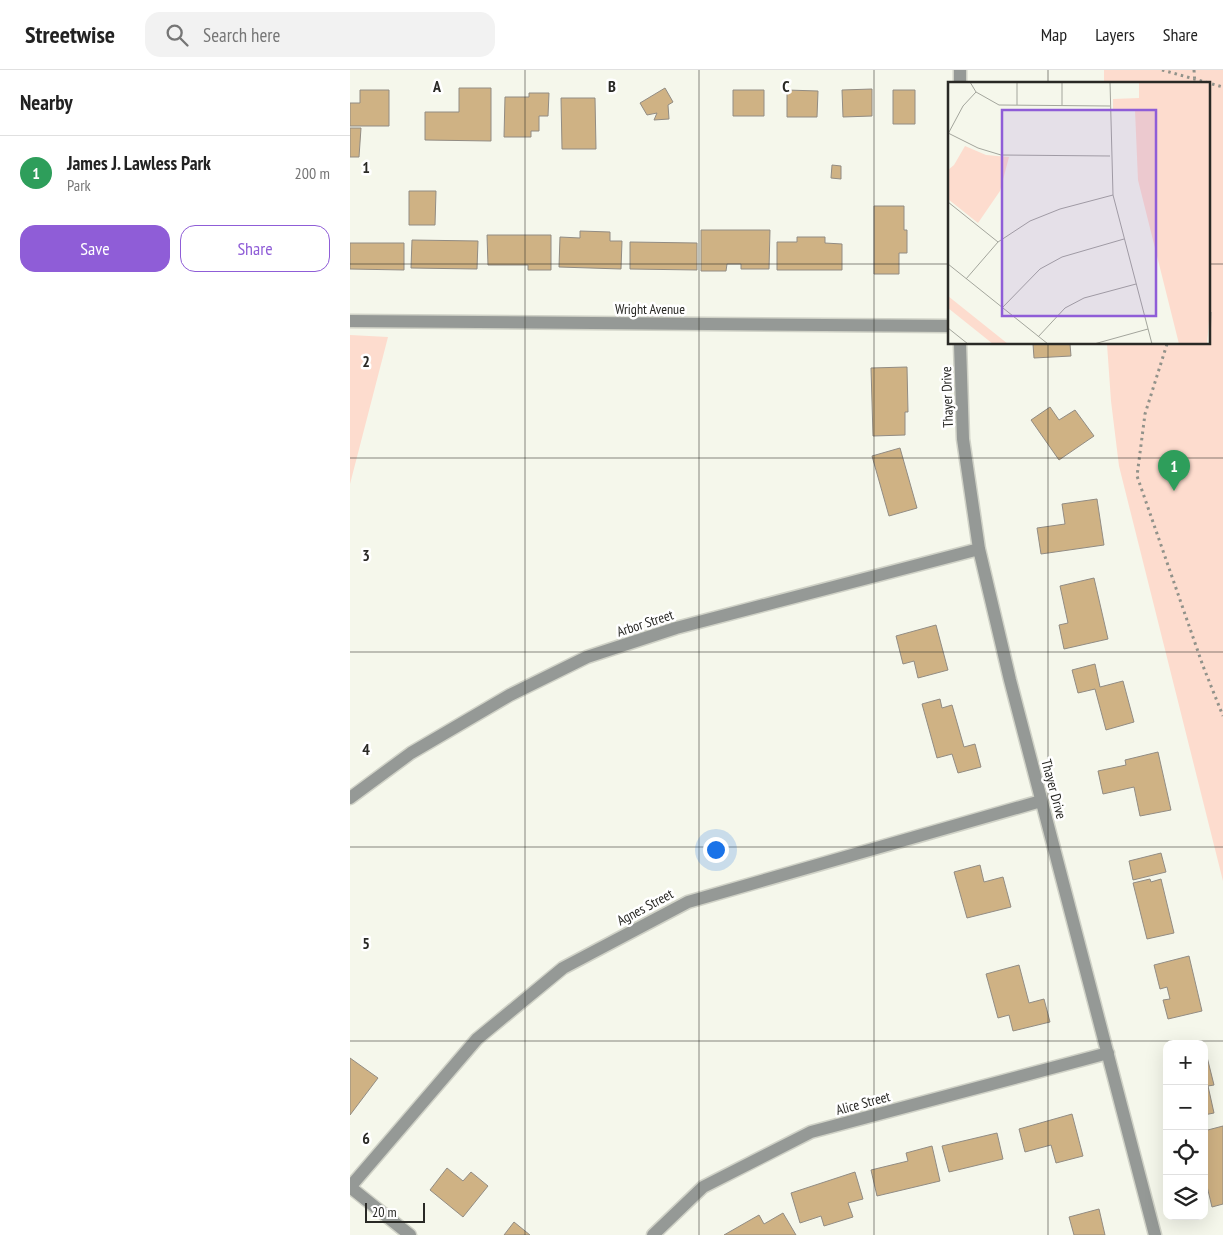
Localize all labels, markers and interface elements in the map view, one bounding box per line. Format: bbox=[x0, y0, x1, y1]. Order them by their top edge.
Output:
search box bbox=[145, 12, 495, 57]
text: Streetwise bbox=[25, 19, 115, 50]
icon: search bbox=[163, 21, 191, 49]
text: Search here bbox=[203, 23, 280, 47]
text: Map bbox=[1041, 23, 1067, 46]
text: Layers bbox=[1095, 23, 1135, 46]
text: Share bbox=[1163, 23, 1198, 46]
text: A bbox=[432, 76, 442, 96]
text: B bbox=[608, 76, 616, 96]
text: C bbox=[782, 76, 790, 96]
inset map bbox=[948, 82, 1210, 345]
text: Nearby bbox=[20, 89, 73, 116]
text: James J. Lawless Park bbox=[67, 151, 211, 175]
text: 1 bbox=[362, 157, 370, 177]
text: 1 bbox=[32, 163, 40, 183]
text: 200 m bbox=[295, 163, 330, 183]
text: Park bbox=[67, 175, 91, 195]
button: Save bbox=[20, 225, 170, 272]
button: Share bbox=[180, 225, 330, 272]
street label: Wright Avenue bbox=[615, 300, 685, 318]
text: 2 bbox=[362, 351, 370, 371]
street label: Thayer Drive bbox=[937, 366, 957, 428]
pin: 1 bbox=[1158, 450, 1190, 491]
text: 3 bbox=[362, 545, 370, 565]
street label: Arbor Street bbox=[614, 605, 676, 641]
text: 4 bbox=[362, 739, 370, 759]
street label: Thayer Drive bbox=[1037, 757, 1071, 821]
your location bbox=[703, 837, 729, 863]
street label: Agnes Street bbox=[614, 885, 676, 929]
text: 5 bbox=[362, 933, 370, 953]
map controls bbox=[1163, 1040, 1208, 1220]
button: + bbox=[1163, 1040, 1208, 1085]
button: − bbox=[1163, 1085, 1208, 1130]
street label: Alice Street bbox=[834, 1087, 892, 1119]
text: 6 bbox=[362, 1128, 370, 1148]
button: locate bbox=[1163, 1130, 1208, 1175]
button: layers bbox=[1163, 1175, 1208, 1220]
scale bar bbox=[365, 1200, 425, 1223]
text: 20 m bbox=[372, 1203, 397, 1221]

